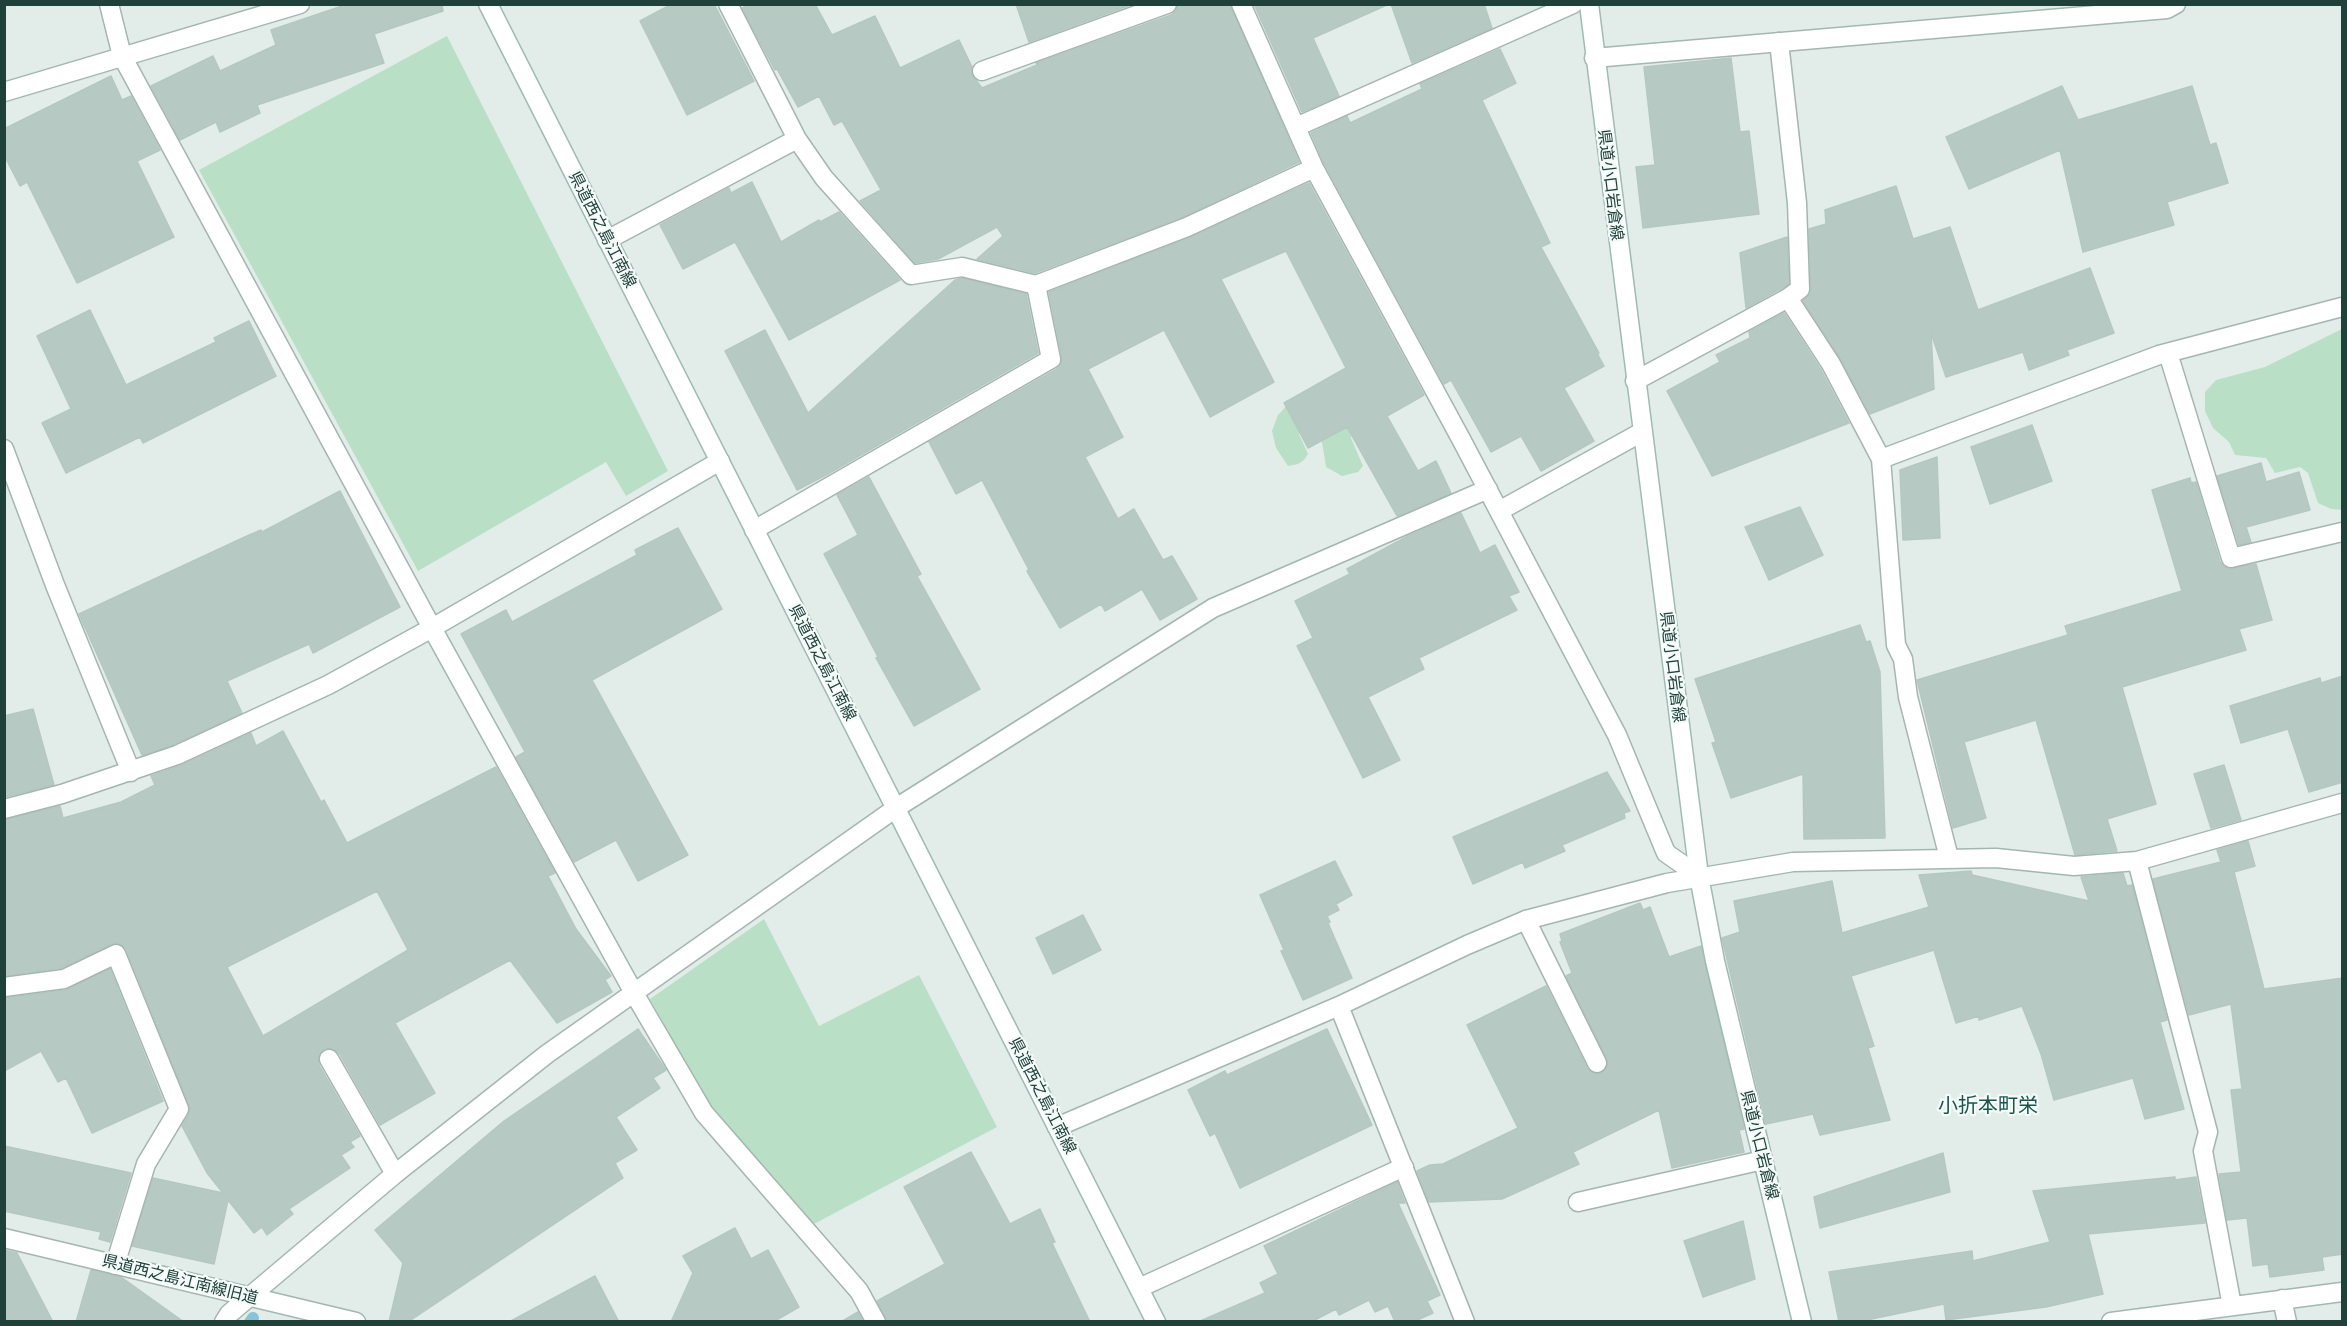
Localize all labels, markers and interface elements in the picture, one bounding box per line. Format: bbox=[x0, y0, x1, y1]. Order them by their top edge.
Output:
street label: 県道小口岩倉線 bbox=[1594, 128, 1626, 242]
street label: 県道西之島江南線 bbox=[564, 169, 640, 291]
street label: 県道西之島江南線 bbox=[784, 602, 860, 724]
street label: 県道小口岩倉線 bbox=[1656, 610, 1688, 724]
street label: 県道西之島江南線 bbox=[1004, 1035, 1080, 1157]
street label: 県道小口岩倉線 bbox=[1736, 1088, 1782, 1202]
district label: 小折本町栄 bbox=[1938, 1094, 2038, 1118]
street label: 県道西之島江南線旧道 bbox=[100, 1251, 260, 1309]

